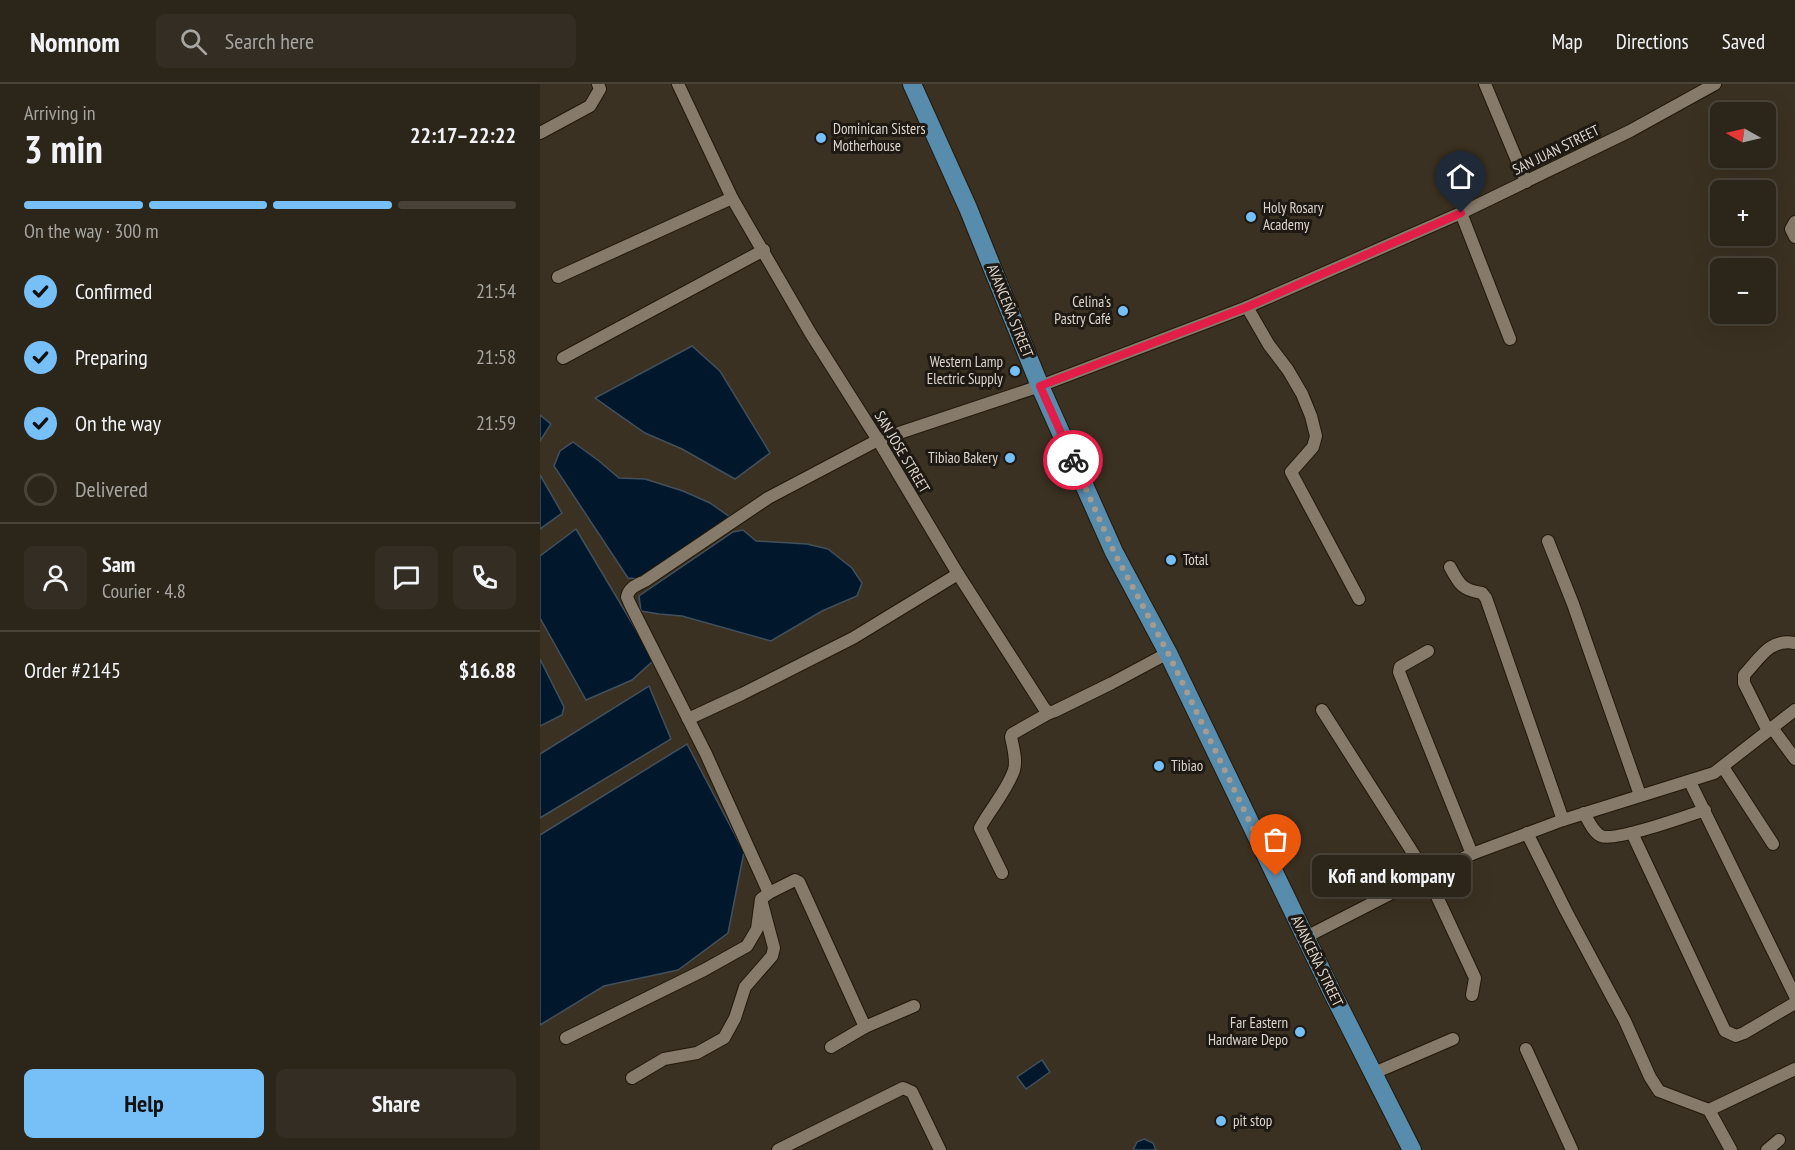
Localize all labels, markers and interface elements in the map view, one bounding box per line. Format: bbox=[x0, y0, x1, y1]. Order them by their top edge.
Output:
search box bbox=[156, 14, 576, 68]
text: Nomnom bbox=[30, 23, 120, 60]
icon: search bbox=[177, 25, 210, 58]
text: Search here bbox=[225, 27, 314, 55]
text: Map bbox=[1552, 28, 1583, 55]
text: Directions bbox=[1616, 28, 1689, 55]
text: Saved bbox=[1722, 28, 1765, 55]
text: Arriving in bbox=[24, 100, 96, 126]
north arrow bbox=[1710, 102, 1776, 168]
map controls bbox=[1710, 102, 1776, 324]
place label: Dominican Sisters Motherhouse bbox=[833, 119, 925, 155]
street label: SAN JUAN STREET bbox=[1509, 120, 1603, 179]
text: 22:17–22:22 bbox=[410, 121, 516, 149]
text: 3 min bbox=[24, 123, 103, 174]
marker: Dominican Sisters Motherhouse bbox=[814, 131, 828, 145]
pin bbox=[1435, 151, 1486, 213]
icon: home bbox=[1444, 160, 1477, 193]
button: + bbox=[1710, 180, 1776, 246]
place label: Holy Rosary Academy bbox=[1263, 198, 1324, 234]
marker: Holy Rosary Academy bbox=[1244, 210, 1258, 224]
text: On the way · 300 m bbox=[24, 218, 159, 244]
button: − bbox=[1710, 258, 1776, 324]
street label: AVANCEÑA STREET bbox=[983, 261, 1038, 361]
icon: check bbox=[24, 275, 57, 308]
text: Confirmed bbox=[75, 277, 152, 305]
text: 21:54 bbox=[476, 278, 516, 304]
place label: Celina's Pastry Café bbox=[1054, 292, 1111, 328]
marker: Celina's Pastry Café bbox=[1116, 304, 1130, 318]
icon: check bbox=[24, 341, 57, 374]
text: Preparing bbox=[75, 343, 148, 371]
text: 21:58 bbox=[476, 344, 516, 370]
place label: Western Lamp Electric Supply bbox=[927, 352, 1003, 388]
marker: Western Lamp Electric Supply bbox=[1008, 364, 1022, 378]
icon: check bbox=[24, 407, 57, 440]
street label: SAN JOSE STREET bbox=[870, 407, 935, 497]
text: On the way bbox=[75, 409, 161, 437]
text: 21:59 bbox=[476, 410, 516, 436]
courier bbox=[1043, 430, 1103, 490]
icon: bike bbox=[1057, 444, 1090, 477]
place label: Tibiao Bakery bbox=[928, 448, 998, 467]
marker: Tibiao Bakery bbox=[1003, 451, 1017, 465]
text: Delivered bbox=[75, 475, 148, 503]
button: person bbox=[24, 546, 87, 609]
button: chat bbox=[375, 546, 438, 609]
button: phone bbox=[453, 546, 516, 609]
text: Sam bbox=[102, 550, 135, 578]
place label: Total bbox=[1183, 550, 1209, 569]
marker: Total bbox=[1164, 553, 1178, 567]
text: Courier · 4.8 bbox=[102, 578, 186, 604]
text: Order #2145 bbox=[24, 656, 121, 684]
text: $16.88 bbox=[459, 656, 516, 684]
place label: Tibiao bbox=[1171, 756, 1203, 775]
marker: Tibiao bbox=[1152, 759, 1166, 773]
pin bbox=[1250, 814, 1301, 876]
icon: bag bbox=[1259, 823, 1292, 856]
callout: Kofi and kompany bbox=[1312, 855, 1471, 897]
text: Kofi and kompany bbox=[1328, 863, 1455, 889]
street label: AVANCEÑA STREET bbox=[1287, 912, 1348, 1010]
place label: Far Eastern Hardware Depo bbox=[1208, 1013, 1288, 1049]
marker: Far Eastern Hardware Depo bbox=[1293, 1025, 1307, 1039]
button: Help bbox=[24, 1069, 264, 1138]
button: Share bbox=[276, 1069, 516, 1138]
place label: pit stop bbox=[1233, 1111, 1272, 1130]
marker: pit stop bbox=[1214, 1114, 1228, 1128]

